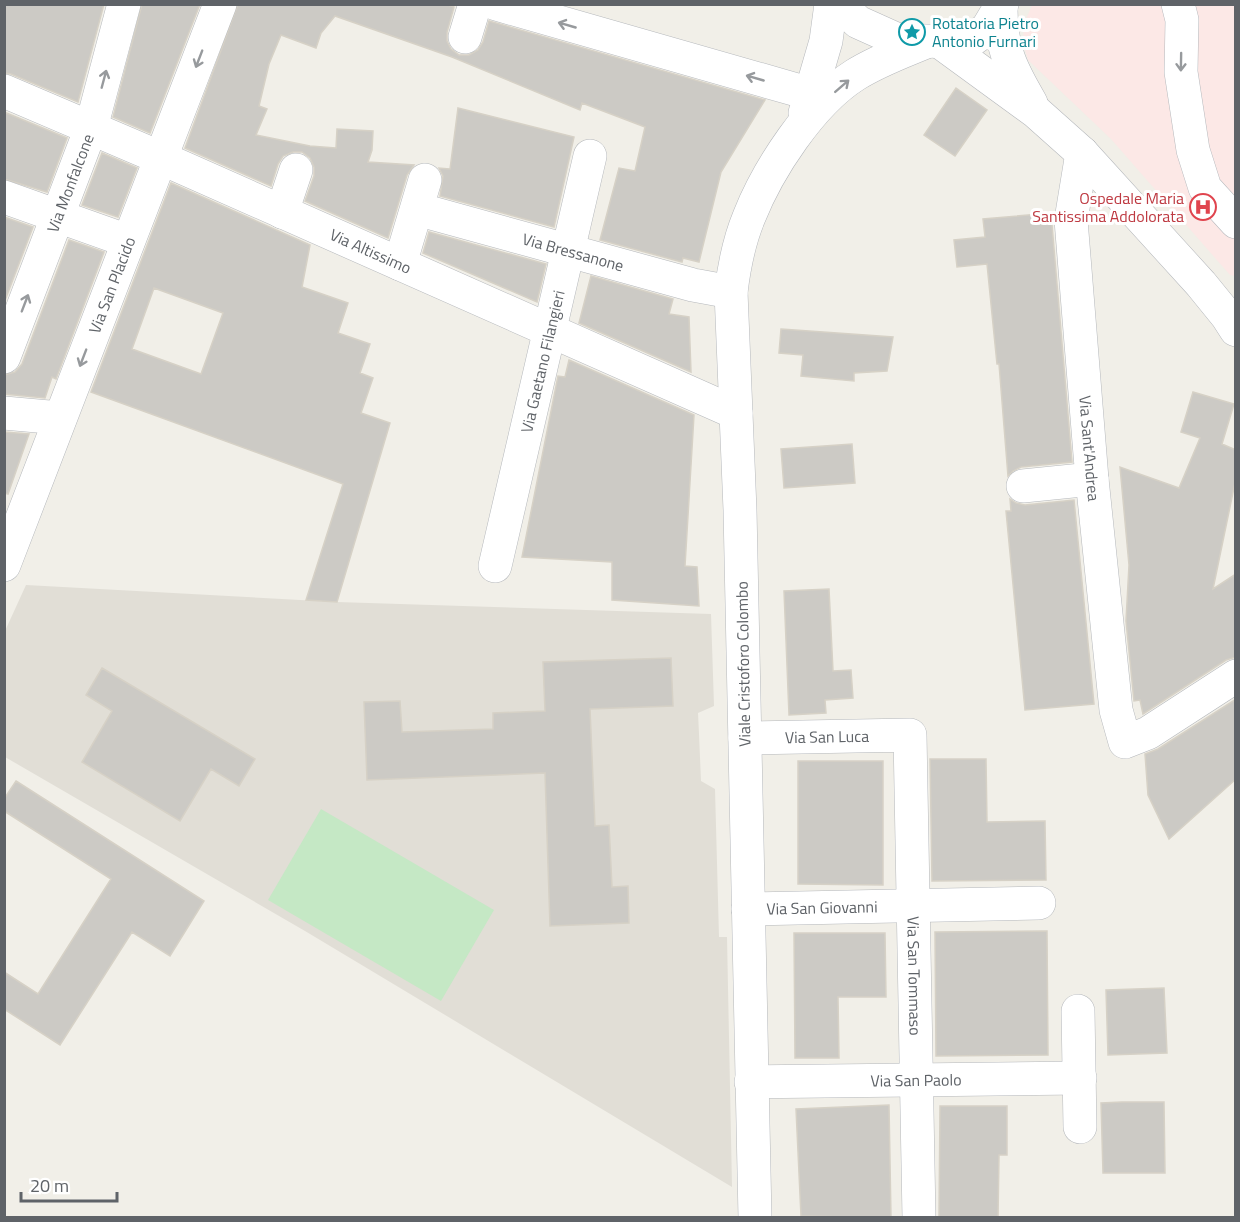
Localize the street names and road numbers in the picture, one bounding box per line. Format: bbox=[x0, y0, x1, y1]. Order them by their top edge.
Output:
street label: Via Monfalcone bbox=[40, 130, 100, 236]
street label: Via Altissimo bbox=[326, 222, 415, 280]
street label: Via Bressanone bbox=[520, 227, 627, 277]
street label: Via San Placido bbox=[82, 233, 141, 337]
street label: Via Gaetano Filangieri bbox=[514, 288, 571, 435]
street label: Via Sant'Andrea bbox=[1073, 395, 1106, 502]
street label: Viale Cristoforo Colombo bbox=[730, 581, 756, 747]
street label: Via San Luca bbox=[785, 724, 869, 749]
street label: Via San Giovanni bbox=[766, 894, 878, 921]
street label: Via San Tommaso bbox=[901, 916, 928, 1036]
street label: Via San Paolo bbox=[870, 1067, 962, 1093]

